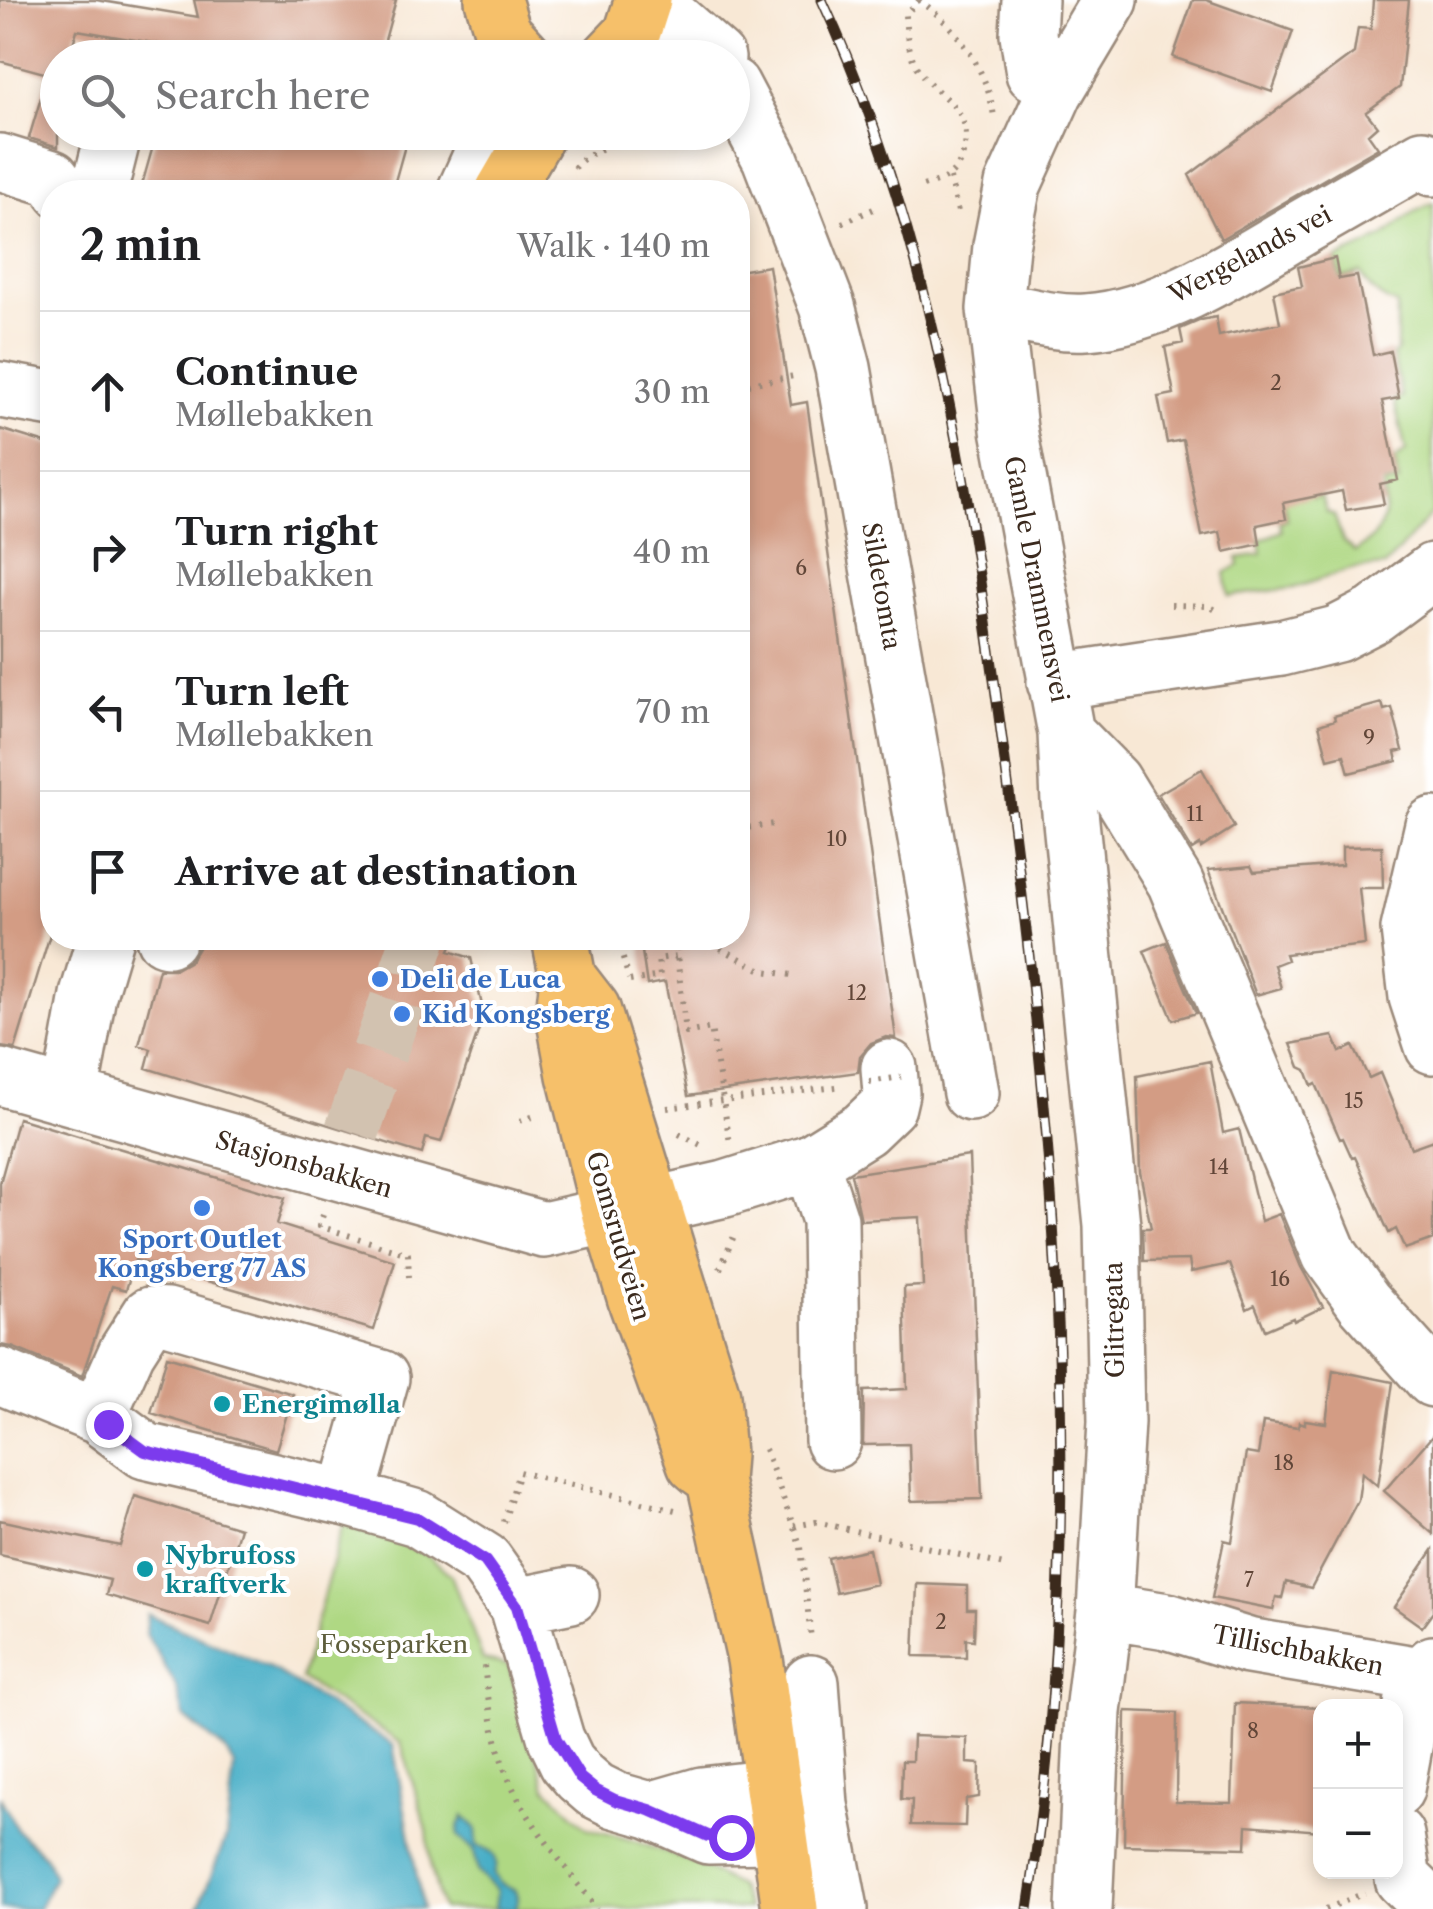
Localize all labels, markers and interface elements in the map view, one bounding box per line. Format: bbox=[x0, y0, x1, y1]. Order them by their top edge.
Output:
search box bbox=[40, 40, 750, 150]
icon: search bbox=[75, 68, 130, 123]
text: Search here bbox=[155, 72, 370, 119]
street label: Wergelands vei bbox=[1163, 198, 1337, 311]
text: 2 min bbox=[80, 219, 201, 271]
text: Walk · 140 m bbox=[517, 226, 710, 265]
text: Continue bbox=[175, 348, 358, 395]
icon: ahead bbox=[80, 364, 135, 419]
house number: 2 bbox=[1270, 371, 1282, 395]
text: 30 m bbox=[634, 372, 710, 411]
text: Møllebakken bbox=[175, 395, 373, 434]
street label: Gamle Drammensvei bbox=[997, 453, 1076, 705]
text: Turn right bbox=[175, 508, 378, 555]
street label: Sildetomta bbox=[855, 520, 908, 653]
icon: right bbox=[80, 524, 135, 579]
text: 40 m bbox=[633, 532, 710, 571]
text: Møllebakken bbox=[175, 555, 373, 594]
house number: 6 bbox=[795, 556, 807, 580]
text: Turn left bbox=[175, 668, 349, 715]
icon: left bbox=[80, 684, 135, 739]
text: 70 m bbox=[636, 692, 710, 731]
text: Møllebakken bbox=[175, 715, 373, 754]
house number: 9 bbox=[1363, 726, 1375, 750]
house number: 11 bbox=[1187, 802, 1204, 826]
house number: 10 bbox=[826, 827, 848, 851]
icon: arrive bbox=[80, 844, 135, 899]
text: Arrive at destination bbox=[175, 848, 578, 895]
place label: Deli de Luca bbox=[400, 964, 561, 995]
marker: Deli de Luca bbox=[369, 968, 391, 990]
house number: 12 bbox=[847, 981, 867, 1005]
place label: Kid Kongsberg bbox=[422, 999, 610, 1030]
marker: Kid Kongsberg bbox=[391, 1003, 413, 1025]
house number: 15 bbox=[1344, 1089, 1364, 1113]
street label: Stasjonsbakken bbox=[212, 1124, 396, 1205]
street label: Gomsrudveien bbox=[580, 1148, 658, 1325]
house number: 14 bbox=[1209, 1155, 1229, 1179]
marker: Sport Outlet Kongsberg 77 AS bbox=[191, 1197, 213, 1219]
place label: Sport Outlet Kongsberg 77 AS bbox=[97, 1224, 307, 1284]
street label: Glitregata bbox=[1098, 1261, 1131, 1379]
house number: 16 bbox=[1270, 1267, 1290, 1291]
place label: Energimølla bbox=[242, 1389, 401, 1420]
marker: Energimølla bbox=[211, 1393, 233, 1415]
route end bbox=[86, 1402, 132, 1448]
house number: 18 bbox=[1274, 1451, 1294, 1475]
place label: Nybrufoss kraftverk bbox=[165, 1540, 296, 1600]
marker: Nybrufoss kraftverk bbox=[134, 1558, 156, 1580]
house number: 7 bbox=[1244, 1568, 1254, 1592]
house number: 2 bbox=[935, 1610, 947, 1634]
street label: Tillischbakken bbox=[1210, 1619, 1387, 1682]
park label: Fosseparken bbox=[320, 1629, 469, 1660]
map controls bbox=[1313, 1699, 1403, 1879]
button: + bbox=[1313, 1699, 1403, 1789]
house number: 8 bbox=[1247, 1719, 1259, 1743]
button: − bbox=[1313, 1789, 1403, 1879]
route start bbox=[709, 1815, 755, 1861]

